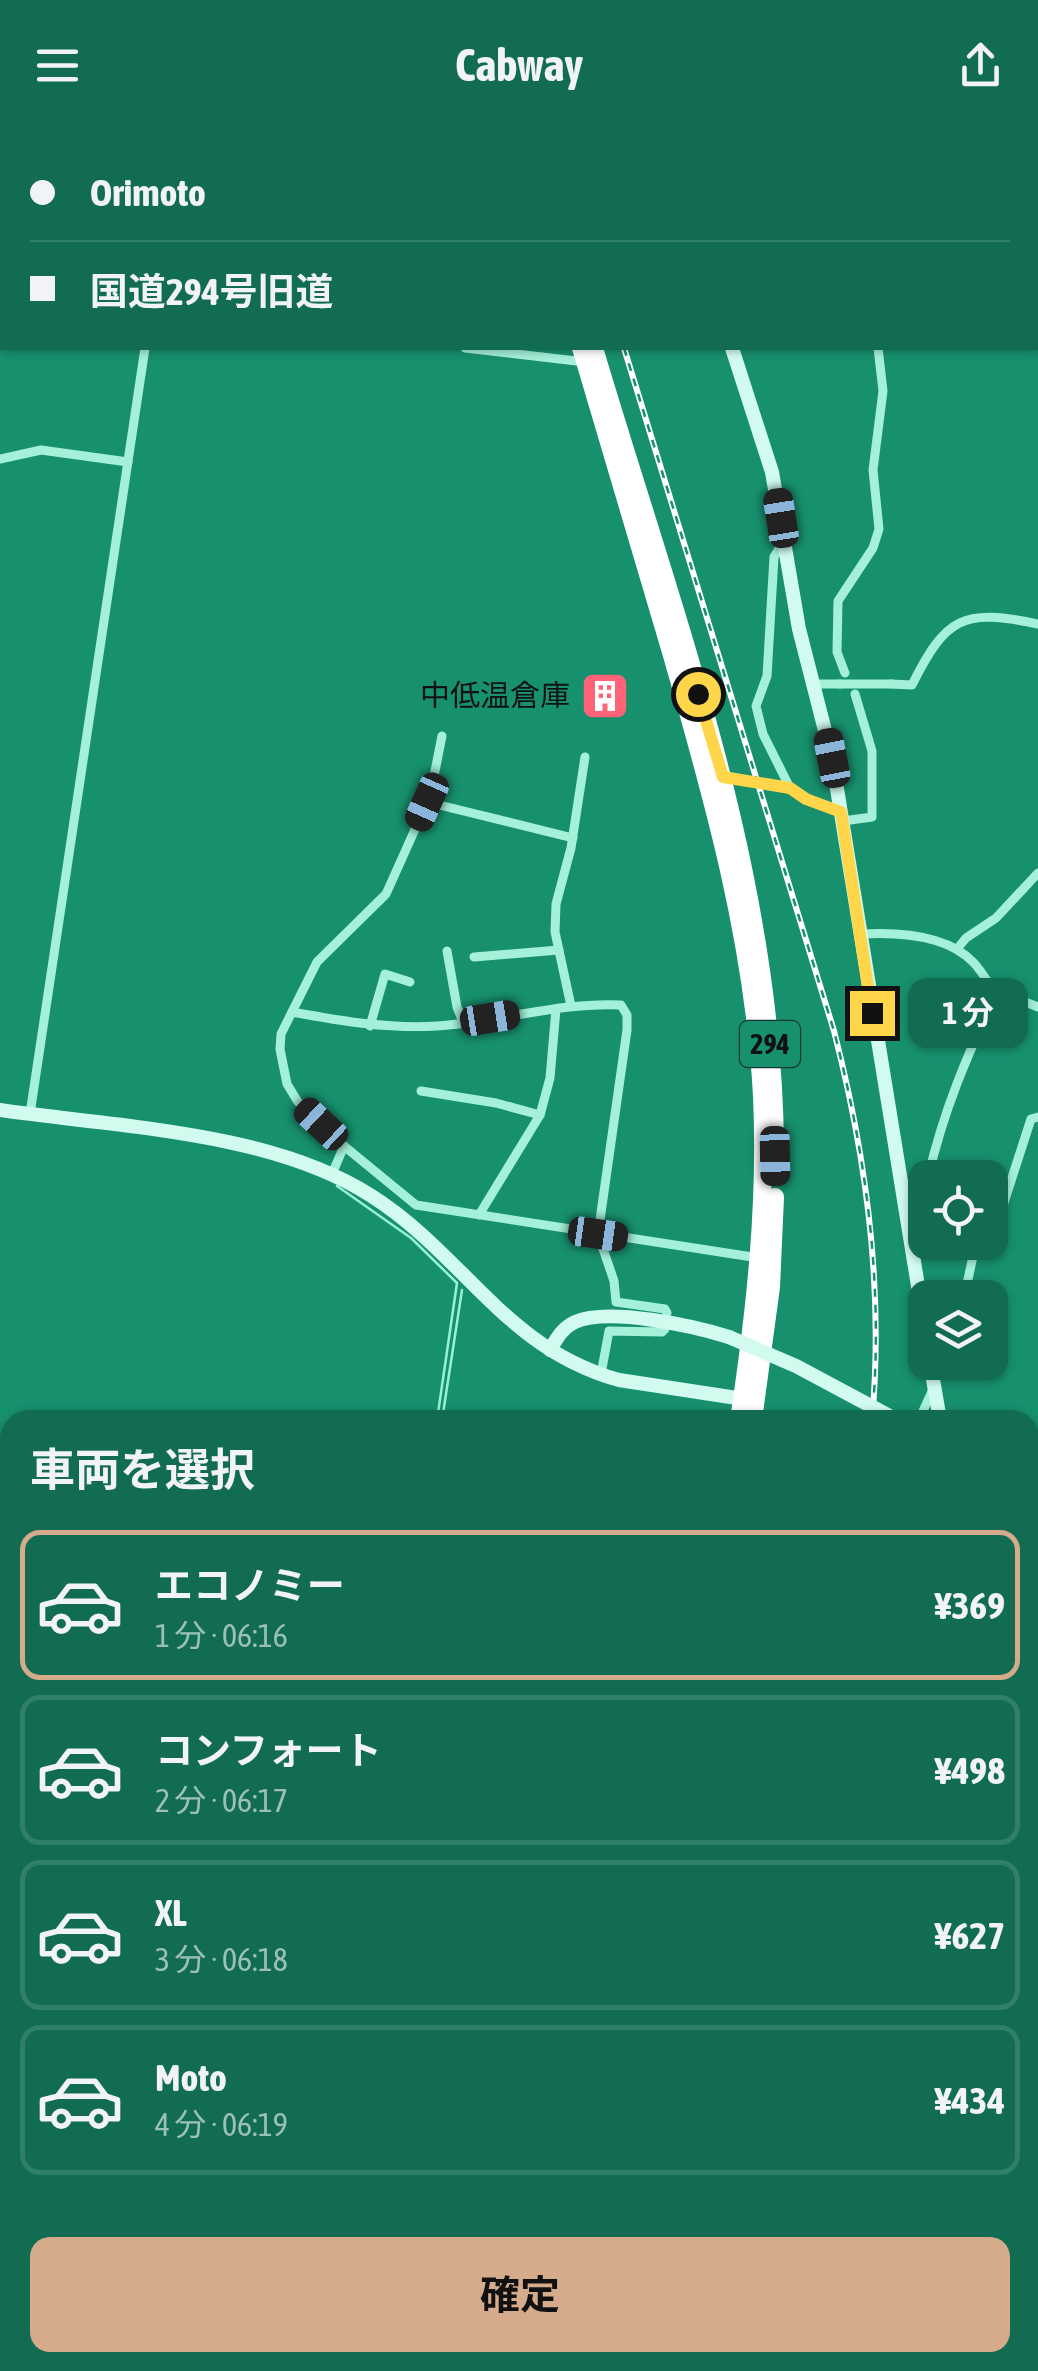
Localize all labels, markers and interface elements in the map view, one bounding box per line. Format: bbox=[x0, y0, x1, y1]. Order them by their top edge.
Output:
icon: menu bbox=[30, 38, 85, 93]
icon: share bbox=[953, 38, 1008, 93]
text: Cabway bbox=[455, 39, 583, 91]
text: Orimoto bbox=[90, 171, 206, 214]
text: 国道294号旧道 bbox=[90, 270, 334, 313]
car bbox=[761, 486, 801, 550]
building icon: 中低温倉庫 bbox=[579, 670, 631, 722]
route start bbox=[676, 672, 721, 717]
place label: 中低温倉庫 bbox=[420, 678, 570, 712]
car bbox=[812, 726, 852, 790]
car bbox=[401, 768, 453, 836]
callout: 1 分 bbox=[907, 978, 1027, 1048]
route end bbox=[850, 991, 895, 1036]
text: 1 分 bbox=[942, 994, 994, 1031]
car bbox=[458, 998, 522, 1038]
road number: 294 bbox=[740, 1021, 800, 1067]
car bbox=[289, 1093, 353, 1155]
car bbox=[759, 1126, 791, 1186]
map controls bbox=[908, 1160, 1008, 1380]
button: locate bbox=[908, 1160, 1008, 1260]
car bbox=[566, 1215, 630, 1253]
button: layers bbox=[908, 1280, 1008, 1380]
text: 車両を選択 bbox=[30, 1444, 255, 1496]
icon: car bbox=[35, 1560, 125, 1650]
text: エコノミー bbox=[155, 1564, 345, 1607]
text: ¥369 bbox=[935, 1584, 1005, 1627]
text: 1 分 · 06:16 bbox=[155, 1617, 288, 1654]
icon: car bbox=[35, 1725, 125, 1815]
text: コンフォート bbox=[155, 1729, 382, 1772]
text: ¥498 bbox=[935, 1749, 1005, 1792]
text: 2 分 · 06:17 bbox=[155, 1782, 288, 1819]
icon: car bbox=[35, 1890, 125, 1980]
text: XL bbox=[155, 1891, 187, 1934]
text: ¥627 bbox=[935, 1914, 1005, 1957]
text: 3 分 · 06:18 bbox=[155, 1941, 288, 1978]
icon: car bbox=[35, 2055, 125, 2145]
text: Moto bbox=[155, 2056, 227, 2099]
text: ¥434 bbox=[935, 2079, 1005, 2122]
text: 4 分 · 06:19 bbox=[155, 2106, 288, 2143]
button: 確定 bbox=[30, 2237, 1010, 2352]

